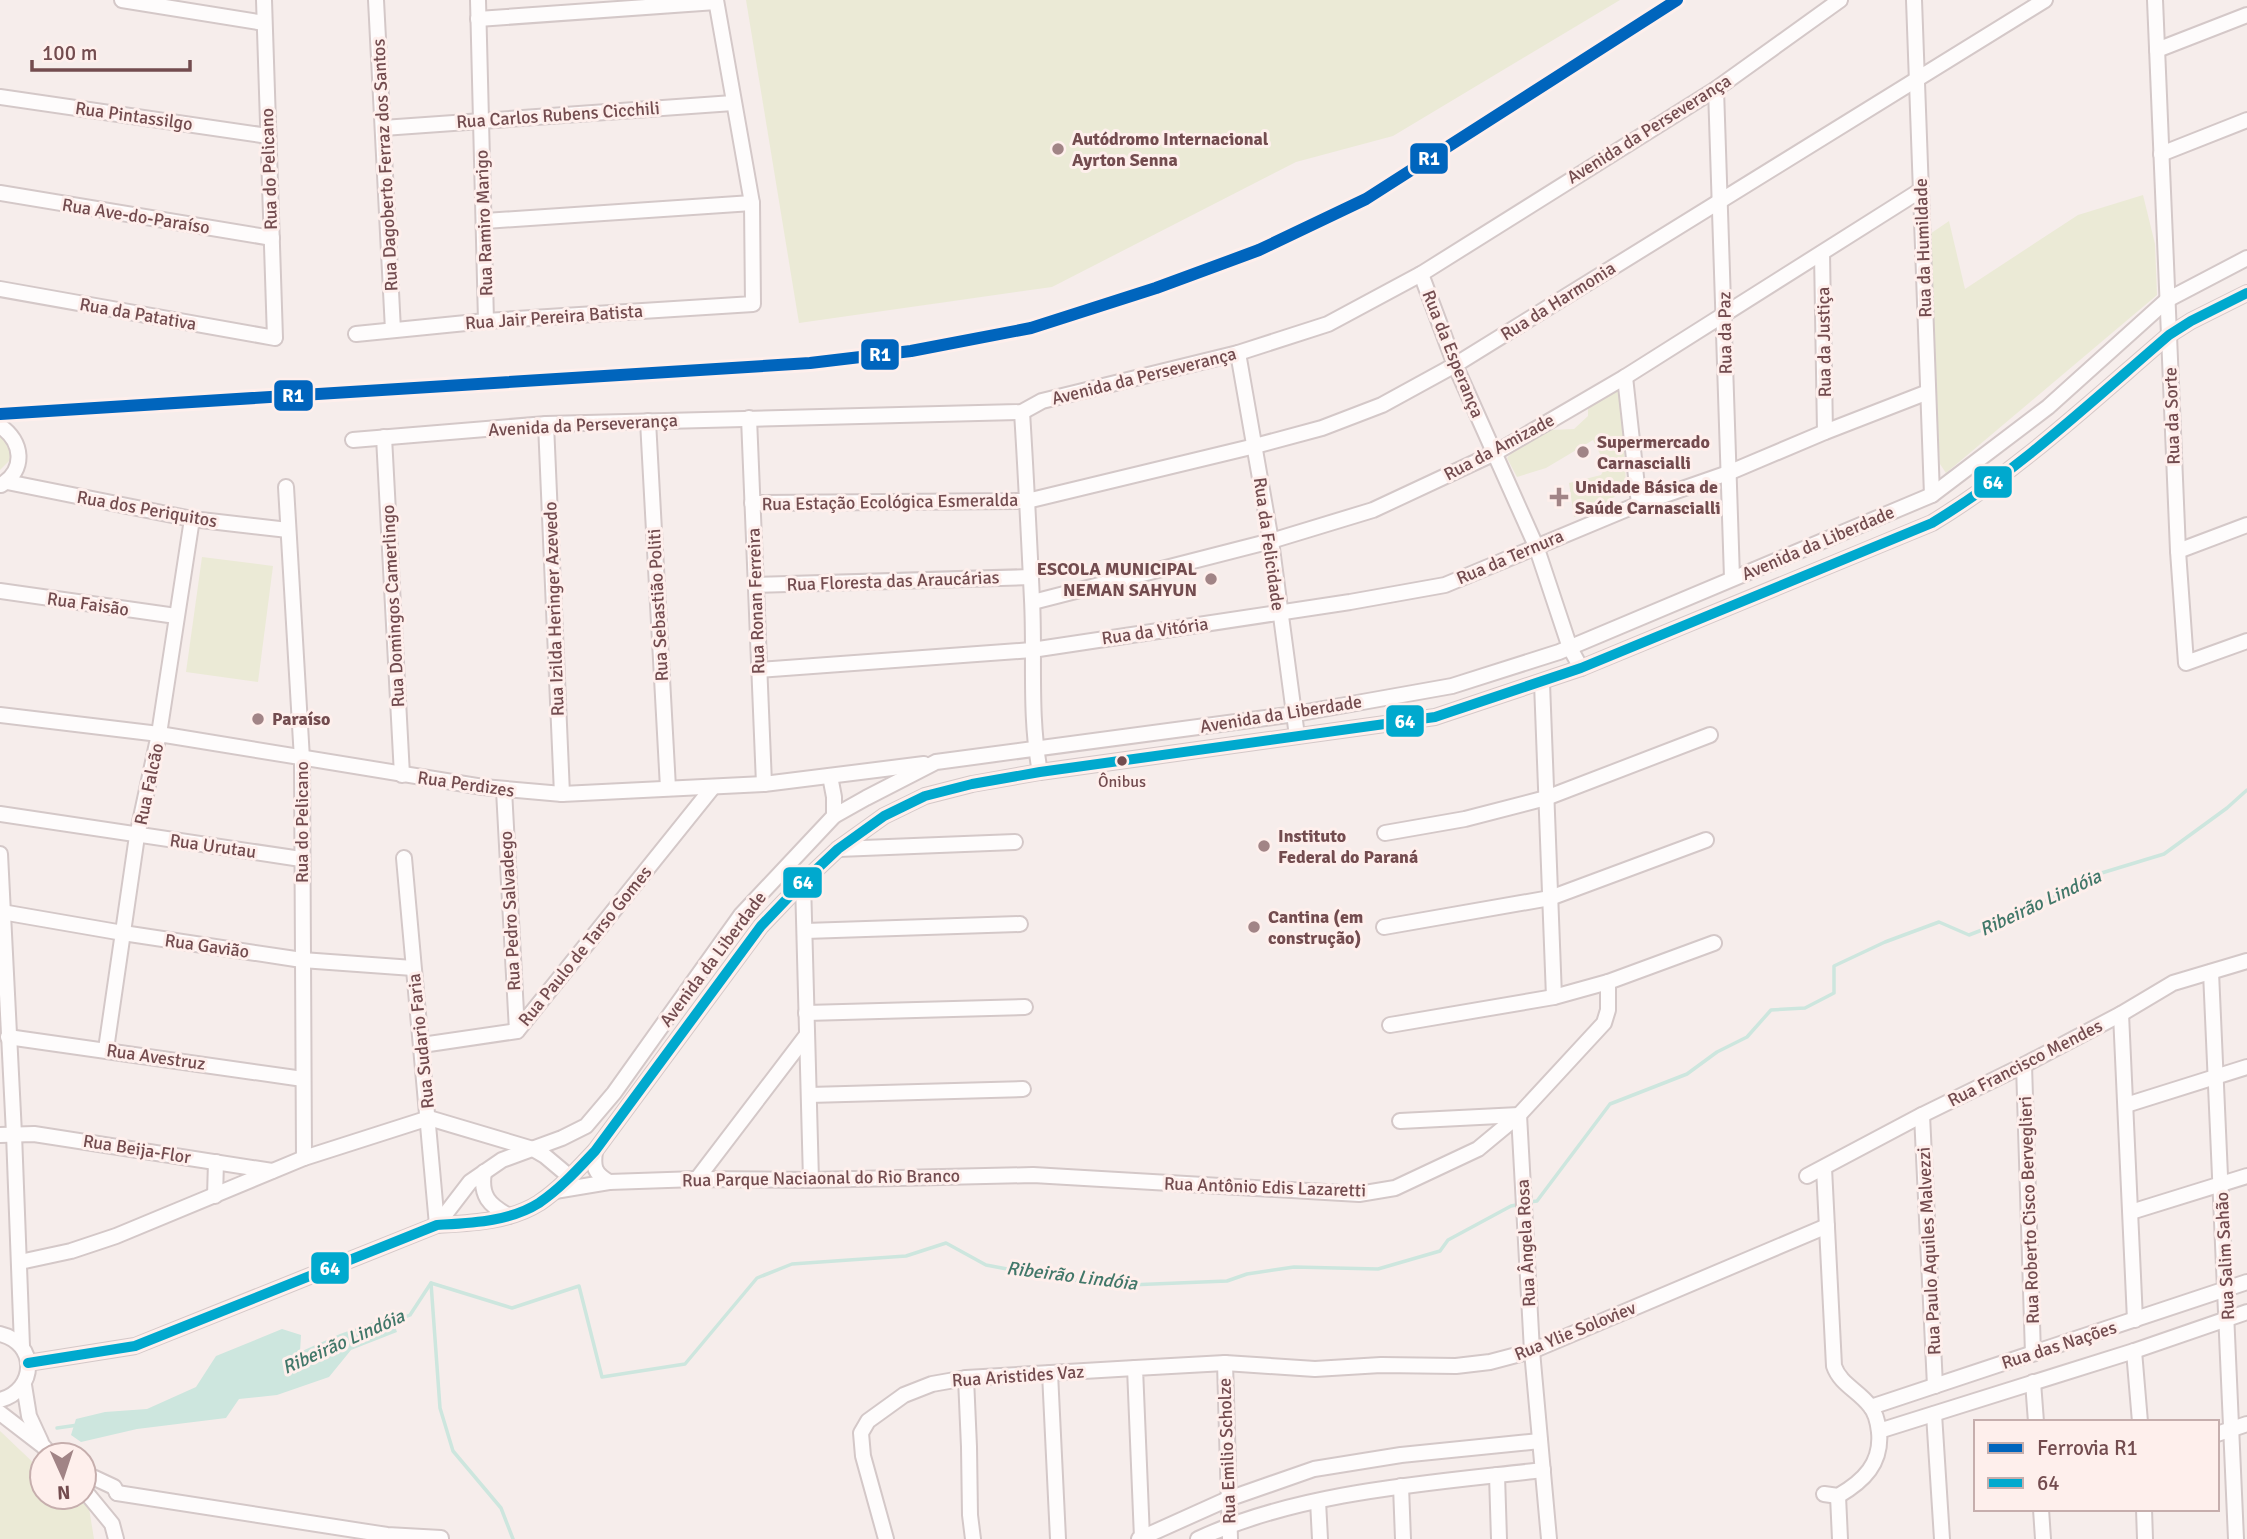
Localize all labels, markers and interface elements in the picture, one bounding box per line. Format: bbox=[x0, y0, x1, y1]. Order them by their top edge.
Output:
scale bar bbox=[32, 28, 189, 72]
street label: Rua Dagoberto Ferraz dos Santos bbox=[367, 38, 403, 292]
text: 100 m bbox=[42, 40, 97, 66]
street label: Avenida da Perseverança bbox=[1563, 69, 1735, 189]
street label: Rua Pintassilgo bbox=[74, 97, 194, 135]
street label: Rua Carlos Rubens Cicchili bbox=[456, 97, 660, 133]
street label: Rua do Pelicano bbox=[256, 108, 282, 230]
place label: Autódromo Internacional Ayrton Senna bbox=[1072, 128, 1269, 171]
marker: Autódromo Internacional Ayrton Senna bbox=[1050, 141, 1066, 157]
line badge: R1 bbox=[1409, 142, 1449, 175]
text: R1 bbox=[1418, 147, 1440, 171]
street label: Rua Ramiro Marigo bbox=[470, 149, 498, 297]
street label: Rua da Humildade bbox=[1910, 178, 1936, 318]
street label: Rua Ave-do-Paraíso bbox=[61, 193, 211, 239]
street label: Rua da Harmonia bbox=[1496, 257, 1620, 345]
street label: Rua da Justiça bbox=[1812, 286, 1836, 398]
street label: Rua da Esperança bbox=[1417, 287, 1489, 421]
street label: Rua da Paz bbox=[1713, 291, 1737, 375]
street label: Rua da Patativa bbox=[78, 293, 198, 335]
street label: Rua Jair Pereira Batista bbox=[464, 300, 644, 334]
line badge: R1 bbox=[860, 338, 900, 371]
street label: Avenida da Perseverança bbox=[1049, 342, 1239, 410]
text: R1 bbox=[869, 343, 891, 367]
street label: Rua da Sorte bbox=[2159, 367, 2185, 465]
line badge: R1 bbox=[273, 379, 314, 412]
text: R1 bbox=[282, 384, 304, 408]
street label: Avenida da Perseverança bbox=[488, 409, 678, 441]
street label: Rua da Amizade bbox=[1440, 409, 1558, 485]
place label: Supermercado Carnascialli bbox=[1597, 431, 1710, 474]
marker: Supermercado Carnascialli bbox=[1575, 444, 1591, 460]
line badge: 64 bbox=[1973, 465, 2013, 499]
text: 64 bbox=[1983, 471, 2003, 495]
street label: Rua da Felicidade bbox=[1249, 476, 1289, 612]
place label: Unidade Básica de Saúde Carnascialli bbox=[1575, 476, 1721, 519]
street label: Rua dos Periquitos bbox=[75, 486, 219, 532]
marker: Unidade Básica de Saúde Carnascialli bbox=[1549, 487, 1569, 507]
street label: Rua Estação Ecológica Esmeralda bbox=[762, 489, 1018, 515]
street label: Rua Izilda Heringer Azevedo bbox=[539, 501, 569, 717]
street label: Avenida da Liberdade bbox=[1738, 501, 1898, 585]
street label: Rua Domingos Camerlingo bbox=[377, 504, 409, 708]
street label: Rua da Ternura bbox=[1453, 525, 1567, 589]
street label: Rua Sebastião Politi bbox=[643, 528, 673, 682]
street label: Rua Ronan Ferreira bbox=[742, 528, 770, 674]
place label: ESCOLA MUNICIPAL NEMAN SAHYUN bbox=[1037, 558, 1198, 601]
street label: Rua Floresta das Araucárias bbox=[786, 566, 1000, 596]
marker: ESCOLA MUNICIPAL NEMAN SAHYUN bbox=[1203, 571, 1219, 587]
street label: Rua Faisão bbox=[46, 587, 130, 621]
street label: Rua da Vitória bbox=[1100, 613, 1210, 649]
street label: Avenida da Liberdade bbox=[1198, 690, 1364, 738]
line badge: 64 bbox=[1385, 704, 1425, 738]
place label: Paraíso bbox=[272, 708, 331, 730]
text: 64 bbox=[1395, 710, 1415, 734]
marker: Paraíso bbox=[250, 711, 266, 727]
street label: Rua Falcão bbox=[130, 741, 168, 827]
marker: Ônibus bbox=[1115, 754, 1129, 768]
street label: Rua do Pelicano bbox=[291, 761, 313, 883]
street label: Rua Perdizes bbox=[416, 766, 516, 802]
place label: Ônibus bbox=[1098, 772, 1146, 792]
place label: Instituto Federal do Paraná bbox=[1278, 825, 1418, 868]
street label: Rua Urutau bbox=[168, 829, 258, 863]
street label: Rua Pedro Salvadego bbox=[495, 830, 525, 992]
marker: Instituto Federal do Paraná bbox=[1256, 838, 1272, 854]
street label: Rua Paulo de Tarso Gomes bbox=[514, 861, 656, 1031]
water label: Ribeirão Lindóia bbox=[1976, 864, 2106, 942]
line badge: 64 bbox=[782, 866, 823, 899]
text: 64 bbox=[793, 871, 813, 895]
street label: Avenida da Liberdade bbox=[655, 887, 771, 1031]
place label: Cantina (em construção) bbox=[1268, 906, 1363, 949]
marker: Cantina (em construção) bbox=[1246, 919, 1262, 935]
street label: Rua Gavião bbox=[163, 929, 251, 963]
street label: Rua Sudario Faria bbox=[403, 972, 439, 1110]
street label: Rua Francisco Mendes bbox=[1944, 1014, 2106, 1112]
street label: Rua Avestruz bbox=[105, 1039, 207, 1075]
street label: Rua Roberto Cisco Berveglieri bbox=[2014, 1096, 2044, 1324]
street label: Rua Beija-Flor bbox=[81, 1130, 193, 1168]
street label: Rua Paulo Aquiles Malvezzi bbox=[1913, 1146, 1945, 1356]
street label: Rua Parque Naciaonal do Rio Branco bbox=[682, 1165, 960, 1191]
street label: Rua Antônio Edis Lazaretti bbox=[1164, 1172, 1366, 1202]
street label: Rua Ângela Rosa bbox=[1512, 1178, 1540, 1308]
street label: Rua Salim Sahão bbox=[2211, 1191, 2239, 1321]
line badge: 64 bbox=[310, 1251, 350, 1285]
water label: Ribeirão Lindóia bbox=[1005, 1256, 1140, 1296]
text: 64 bbox=[320, 1257, 340, 1281]
street label: Rua Ylie Soloviev bbox=[1511, 1296, 1640, 1365]
water label: Ribeirão Lindóia bbox=[278, 1304, 410, 1380]
street label: Rua das Nações bbox=[1999, 1316, 2119, 1374]
street label: Rua Aristides Vaz bbox=[951, 1360, 1085, 1392]
street label: Rua Emilio Scholze bbox=[1213, 1378, 1241, 1524]
legend bbox=[1974, 1420, 2219, 1511]
text: Ferrovia R1 bbox=[2037, 1435, 2138, 1461]
north arrow bbox=[28, 1441, 98, 1511]
text: 64 bbox=[2037, 1470, 2060, 1496]
text: N bbox=[57, 1480, 71, 1504]

